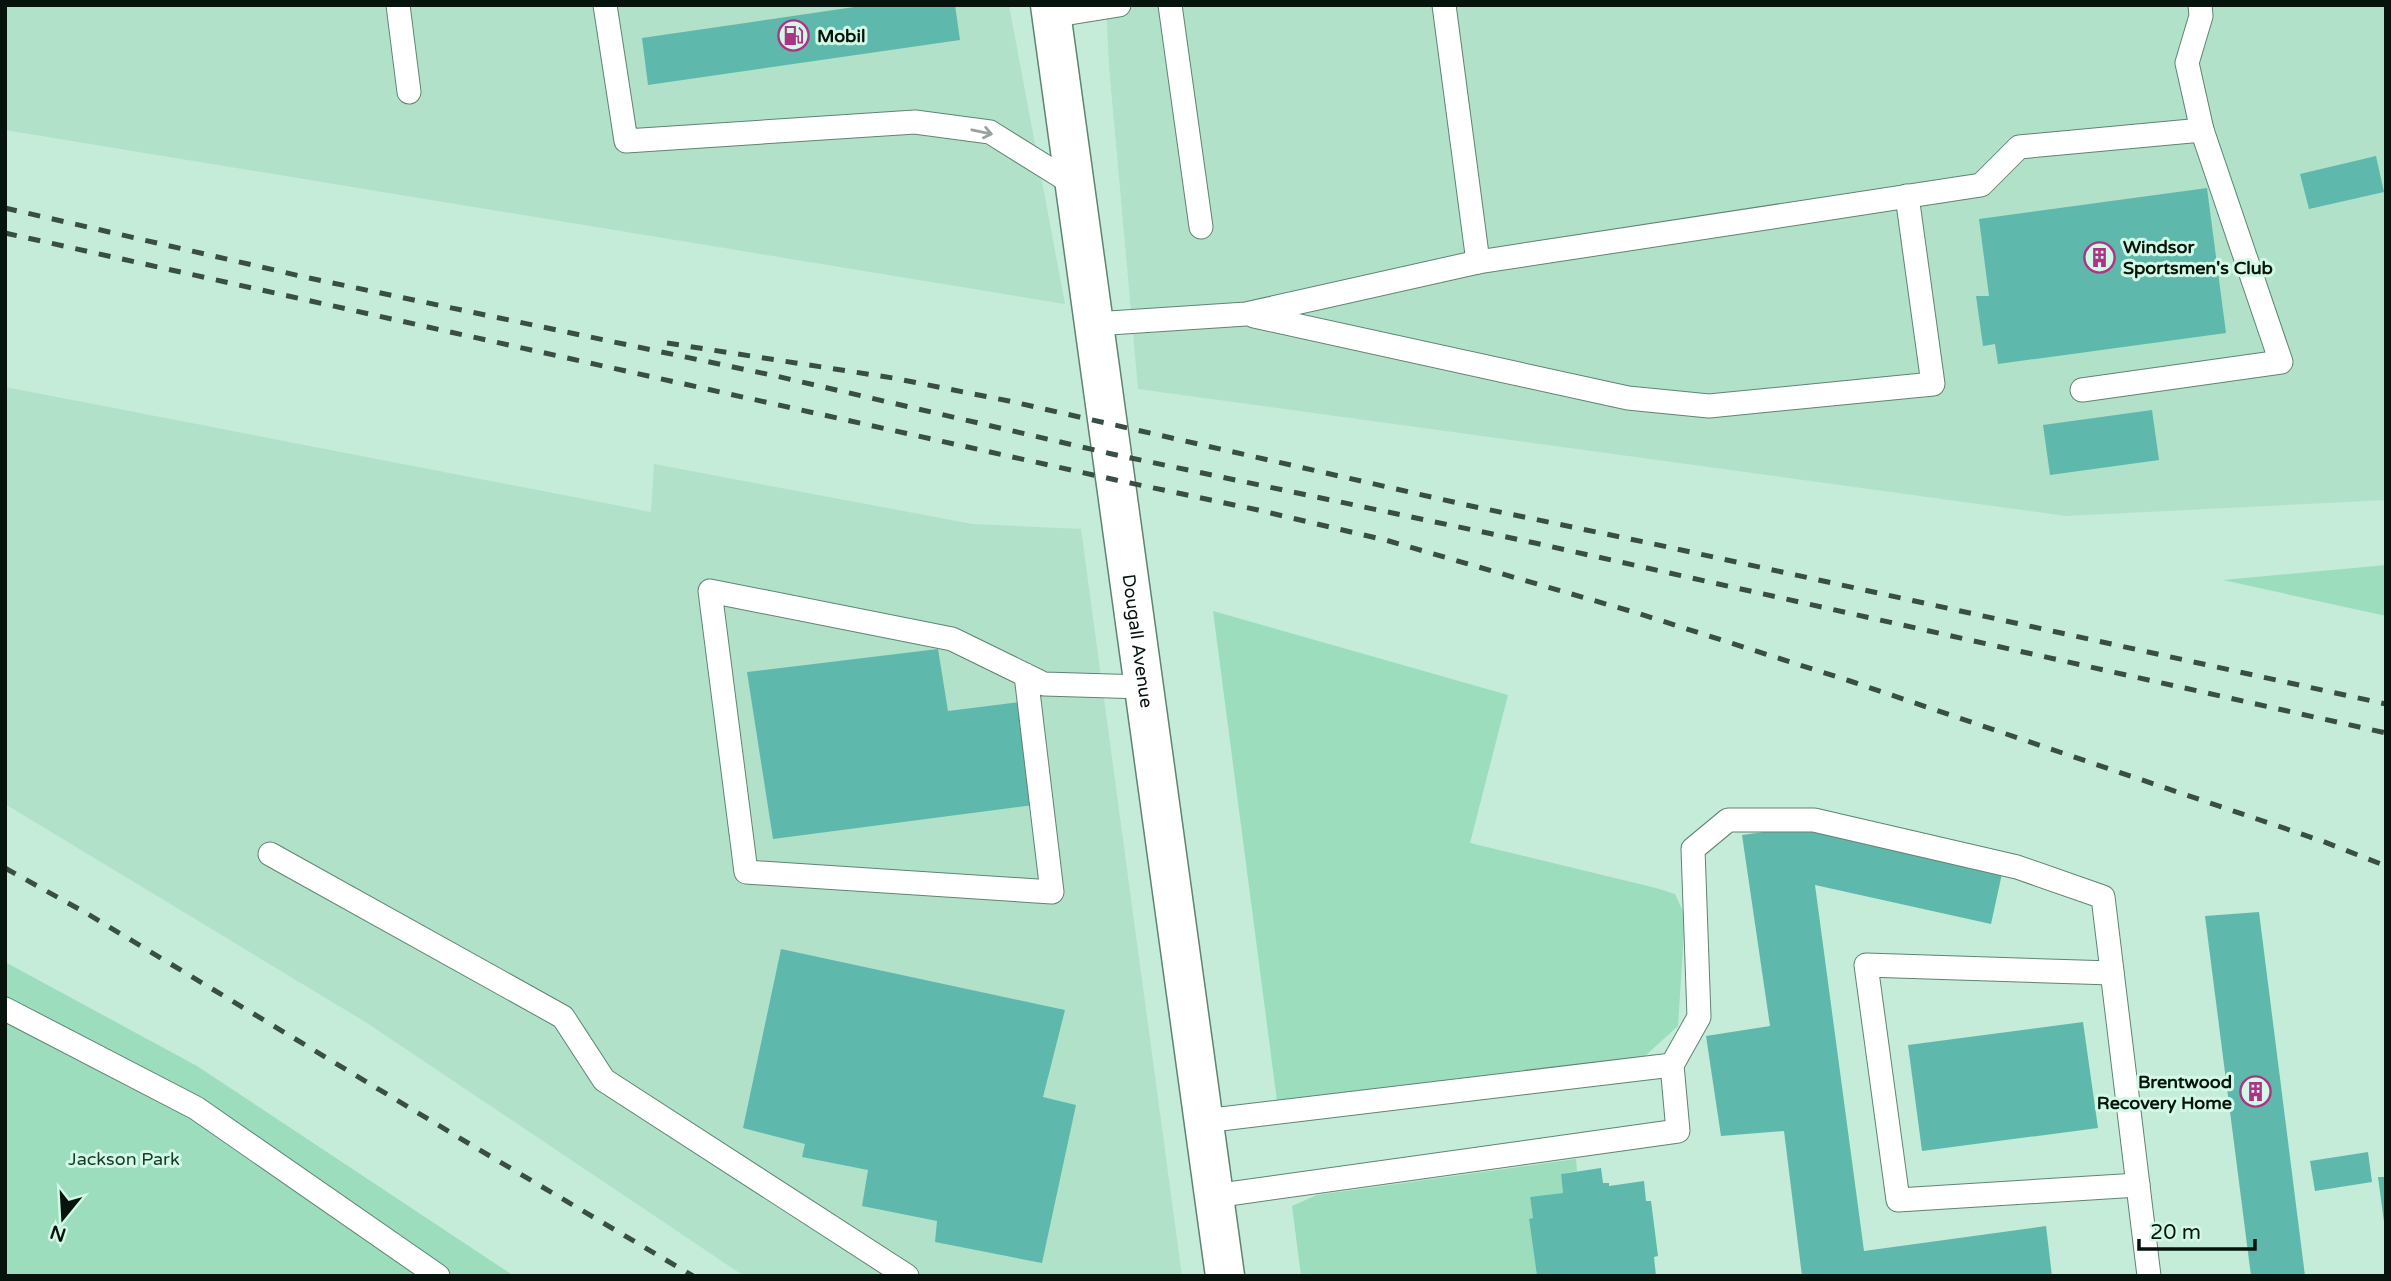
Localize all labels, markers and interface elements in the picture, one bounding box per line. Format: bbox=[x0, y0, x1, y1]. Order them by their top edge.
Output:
fuel station icon: Mobil bbox=[777, 19, 811, 53]
place label: Mobil bbox=[817, 25, 865, 47]
one-way arrow bbox=[971, 126, 993, 139]
place label: Windsor Sportsmen's Club bbox=[2123, 236, 2273, 279]
building icon: Windsor Sportsmen's Club bbox=[2083, 240, 2117, 274]
street label: Dougall Avenue bbox=[1117, 573, 1158, 709]
place label: Brentwood Recovery Home bbox=[2097, 1071, 2232, 1114]
building icon: Brentwood Recovery Home bbox=[2238, 1075, 2272, 1109]
park label: Jackson Park bbox=[68, 1148, 180, 1170]
north arrow bbox=[28, 1183, 98, 1253]
scale bar bbox=[2139, 1208, 2254, 1252]
text: N bbox=[47, 1220, 69, 1246]
text: 20 m bbox=[2150, 1220, 2201, 1245]

